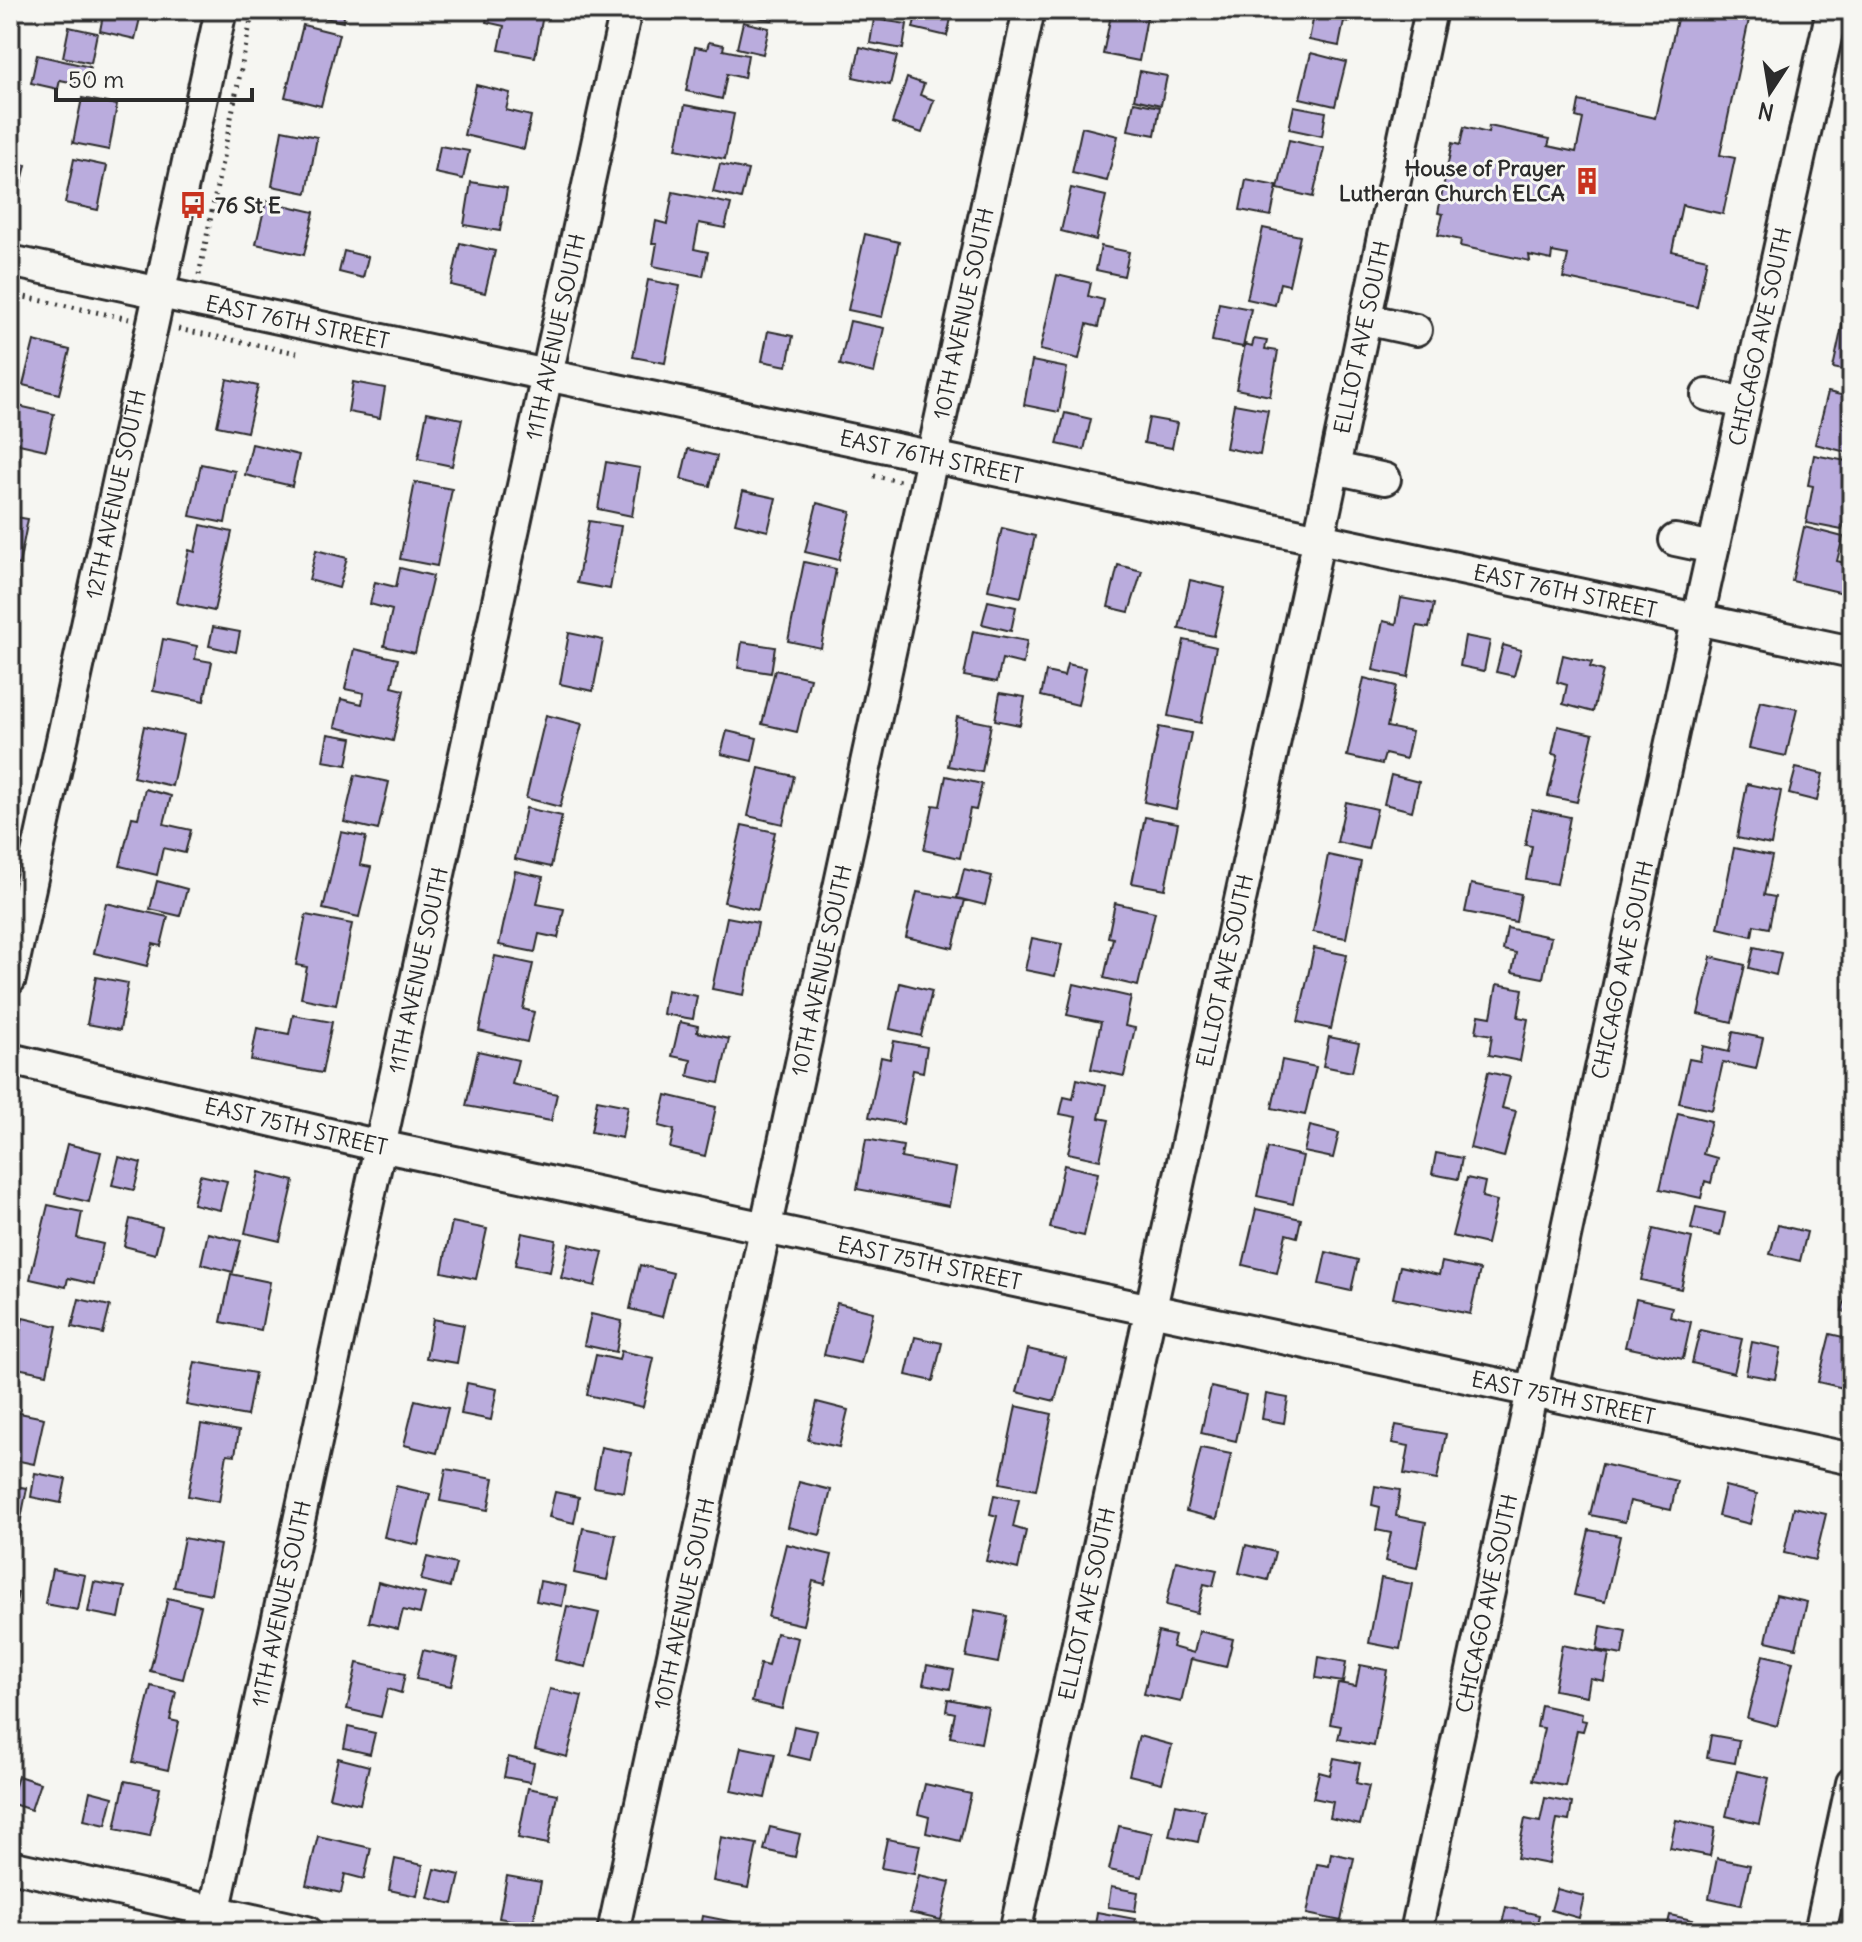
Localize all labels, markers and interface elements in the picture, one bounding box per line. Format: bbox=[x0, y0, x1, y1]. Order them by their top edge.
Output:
scale bar bbox=[56, 52, 252, 102]
north arrow bbox=[1730, 52, 1810, 132]
text: 50 m bbox=[68, 64, 124, 94]
text: N bbox=[1755, 96, 1776, 127]
place label: House of Prayer Lutheran Church ELCA bbox=[1339, 154, 1566, 207]
building icon: House of Prayer Lutheran Church ELCA bbox=[1572, 166, 1602, 196]
bus stop icon: 76 St E bbox=[178, 190, 208, 220]
place label: 76 St E bbox=[215, 191, 281, 219]
street label: 10TH AVENUE SOUTH bbox=[927, 205, 1000, 422]
street label: CHICAGO AVE SOUTH bbox=[1722, 225, 1798, 449]
street label: 11TH AVENUE SOUTH bbox=[519, 231, 591, 443]
street label: ELLIOT AVE SOUTH bbox=[1328, 238, 1396, 436]
street label: EAST 76TH STREET bbox=[203, 289, 392, 355]
street label: 12TH AVENUE SOUTH bbox=[79, 387, 152, 602]
street label: EAST 76TH STREET bbox=[837, 424, 1026, 490]
street label: EAST 76TH STREET bbox=[1471, 558, 1660, 624]
street label: CHICAGO AVE SOUTH bbox=[1585, 858, 1659, 1082]
street label: 10TH AVENUE SOUTH bbox=[785, 862, 858, 1078]
street label: 11TH AVENUE SOUTH bbox=[382, 865, 454, 1076]
street label: ELLIOT AVE SOUTH bbox=[1190, 872, 1259, 1069]
street label: EAST 75TH STREET bbox=[202, 1091, 390, 1161]
street label: EAST 75TH STREET bbox=[835, 1230, 1024, 1296]
street label: EAST 75TH STREET bbox=[1469, 1364, 1658, 1431]
street label: CHICAGO AVE SOUTH bbox=[1449, 1491, 1523, 1715]
street label: 10TH AVENUE SOUTH bbox=[648, 1495, 721, 1712]
street label: 11TH AVENUE SOUTH bbox=[245, 1498, 317, 1709]
street label: ELLIOT AVE SOUTH bbox=[1052, 1505, 1121, 1703]

